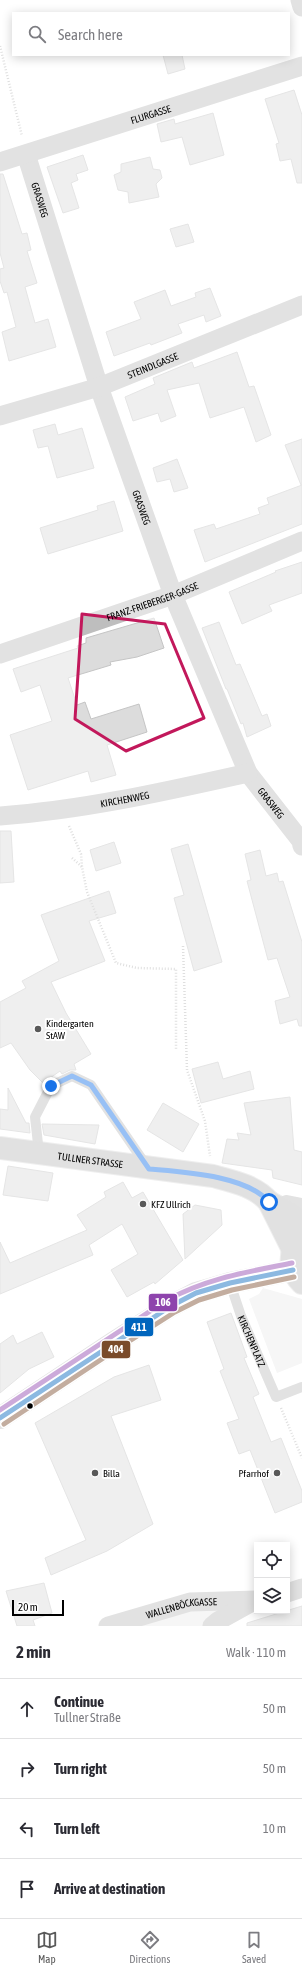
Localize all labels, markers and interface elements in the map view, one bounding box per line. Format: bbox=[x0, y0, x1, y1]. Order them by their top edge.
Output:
search box bbox=[12, 12, 290, 56]
icon: search bbox=[26, 23, 48, 45]
text: Search here bbox=[58, 26, 123, 43]
street label: FLURGASSE bbox=[129, 102, 173, 126]
street label: GRASWEG bbox=[30, 181, 51, 219]
street label: STEINDLGASSE bbox=[126, 350, 180, 380]
street label: GRASWEG bbox=[131, 489, 153, 526]
street label: FRANZ-FRIEBERGER-GASSE bbox=[105, 579, 200, 623]
street label: GRASWEG bbox=[256, 785, 287, 821]
street label: KIRCHENWEG bbox=[99, 789, 150, 809]
place label: Kindergarten StAW bbox=[46, 1018, 94, 1041]
marker: Kindergarten StAW bbox=[33, 1024, 43, 1034]
route end bbox=[42, 1077, 60, 1095]
street label: TULLNER STRASSE bbox=[57, 1150, 124, 1170]
route start bbox=[260, 1193, 278, 1211]
marker: KFZ Ullrich bbox=[138, 1199, 148, 1209]
place label: KFZ Ullrich bbox=[151, 1199, 191, 1210]
line badge: 106 bbox=[148, 1293, 178, 1312]
text: 106 bbox=[155, 1296, 171, 1308]
street label: KIRCHENPLATZ bbox=[236, 1314, 268, 1369]
line badge: 411 bbox=[124, 1317, 154, 1337]
text: 411 bbox=[130, 1321, 147, 1333]
line badge: 404 bbox=[101, 1340, 131, 1359]
text: 404 bbox=[107, 1343, 124, 1355]
unlabelled marker bbox=[25, 1401, 35, 1411]
marker: Billa bbox=[90, 1468, 100, 1478]
place label: Billa bbox=[103, 1468, 120, 1479]
place label: Pfarrhof bbox=[238, 1468, 269, 1479]
marker: Pfarrhof bbox=[272, 1468, 282, 1478]
map controls bbox=[254, 1542, 290, 1614]
button: locate bbox=[254, 1542, 290, 1578]
button: layers bbox=[254, 1578, 290, 1614]
street label: WALLENBÖCKGASSE bbox=[145, 1596, 218, 1620]
scale bar bbox=[12, 1598, 64, 1617]
text: 20 m bbox=[18, 1601, 38, 1613]
text: 2 min bbox=[16, 1642, 51, 1662]
text: Walk · 110 m bbox=[226, 1645, 286, 1660]
text: Continue bbox=[54, 1693, 104, 1710]
icon: ahead bbox=[16, 1698, 38, 1720]
text: 50 m bbox=[263, 1701, 286, 1716]
text: Tullner Straße bbox=[54, 1710, 121, 1725]
icon: right bbox=[16, 1758, 38, 1780]
text: Turn right bbox=[54, 1760, 107, 1777]
text: 50 m bbox=[263, 1761, 286, 1776]
icon: left bbox=[16, 1818, 38, 1840]
text: Turn left bbox=[54, 1820, 100, 1837]
text: 10 m bbox=[263, 1821, 286, 1836]
icon: arrive bbox=[16, 1878, 38, 1900]
text: Arrive at destination bbox=[54, 1880, 165, 1897]
tab: Map bbox=[36, 1929, 58, 1965]
tab: Directions bbox=[129, 1929, 170, 1965]
tab: Saved bbox=[242, 1929, 266, 1965]

